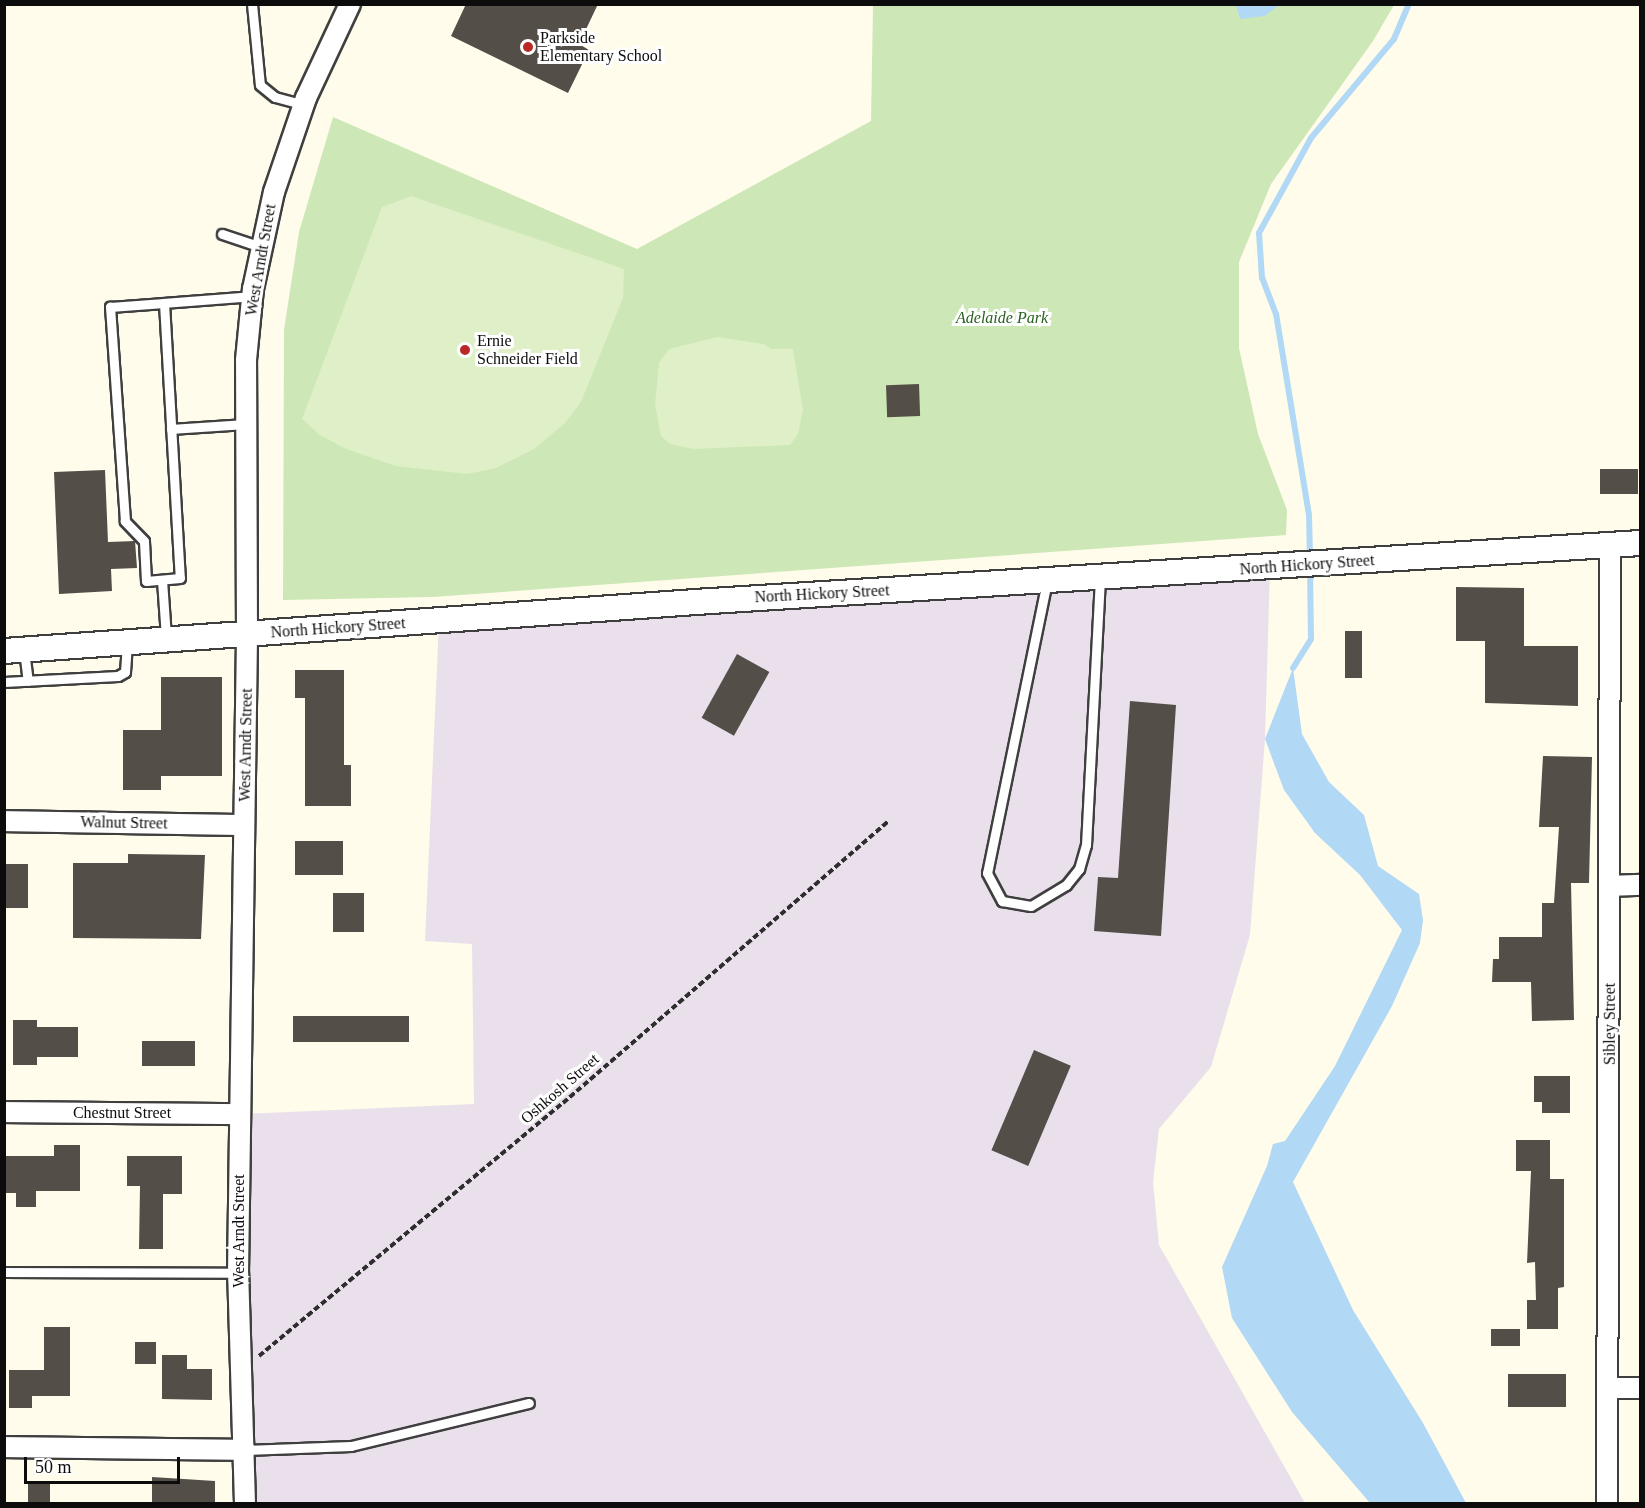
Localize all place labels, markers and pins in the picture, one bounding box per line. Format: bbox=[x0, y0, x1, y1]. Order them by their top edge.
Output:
place label: Parkside Elementary School bbox=[540, 28, 662, 66]
marker: Parkside Elementary School bbox=[521, 40, 535, 54]
place label: Ernie Schneider Field bbox=[477, 331, 578, 369]
marker: Ernie Schneider Field bbox=[458, 343, 472, 357]

